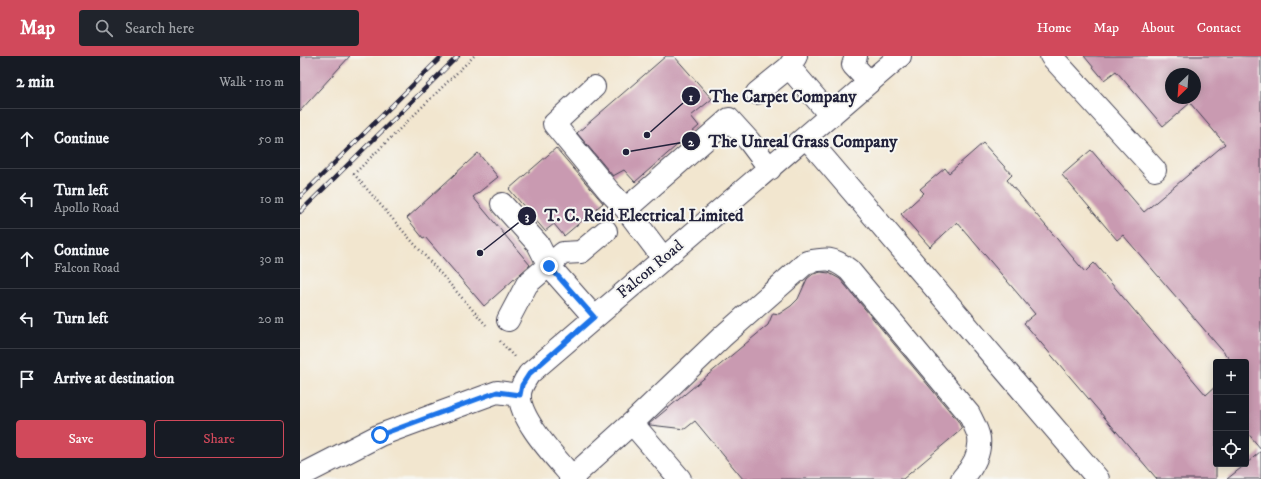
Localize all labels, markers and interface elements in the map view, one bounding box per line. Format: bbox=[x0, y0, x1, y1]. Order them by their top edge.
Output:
search box bbox=[79, 10, 359, 46]
text: Map bbox=[20, 17, 55, 40]
icon: search bbox=[93, 17, 115, 39]
text: Search here bbox=[125, 19, 194, 38]
text: Home bbox=[1037, 19, 1071, 37]
text: Map bbox=[1093, 19, 1119, 37]
text: About bbox=[1141, 19, 1175, 37]
text: Contact bbox=[1197, 19, 1241, 37]
north arrow bbox=[1165, 68, 1201, 104]
text: 2 min bbox=[16, 71, 54, 93]
text: Walk · 110 m bbox=[219, 74, 284, 90]
callout: The Carpet Company bbox=[681, 82, 864, 111]
text: The Carpet Company bbox=[709, 86, 857, 108]
text: 1 bbox=[689, 90, 694, 105]
callout: The Unreal Grass Company bbox=[681, 127, 906, 156]
icon: ahead bbox=[16, 128, 38, 150]
text: Continue bbox=[54, 129, 109, 148]
text: 50 m bbox=[258, 131, 284, 147]
text: The Unreal Grass Company bbox=[708, 131, 898, 153]
text: 2 bbox=[688, 135, 695, 150]
text: Turn left bbox=[54, 181, 108, 200]
icon: left bbox=[16, 188, 38, 210]
text: 10 m bbox=[260, 191, 284, 207]
text: Apollo Road bbox=[54, 200, 119, 216]
callout: T. C. Reid Electrical Limited bbox=[517, 201, 752, 230]
text: T. C. Reid Electrical Limited bbox=[543, 205, 744, 227]
text: 3 bbox=[525, 209, 530, 224]
street label: Falcon Road bbox=[613, 235, 687, 303]
text: Continue bbox=[54, 241, 109, 260]
icon: ahead bbox=[16, 248, 38, 270]
text: 30 m bbox=[260, 251, 284, 267]
route end bbox=[540, 257, 558, 275]
text: Falcon Road bbox=[54, 260, 119, 276]
icon: left bbox=[16, 308, 38, 330]
text: Turn left bbox=[54, 309, 108, 328]
text: 20 m bbox=[258, 311, 284, 327]
map controls bbox=[1213, 359, 1249, 467]
button: + bbox=[1213, 359, 1249, 395]
icon: arrive bbox=[16, 368, 38, 390]
text: Arrive at destination bbox=[54, 369, 174, 388]
button: − bbox=[1213, 395, 1249, 431]
button: Save bbox=[16, 420, 146, 458]
button: Share bbox=[154, 420, 284, 458]
route start bbox=[371, 426, 389, 444]
button: locate bbox=[1213, 431, 1249, 467]

